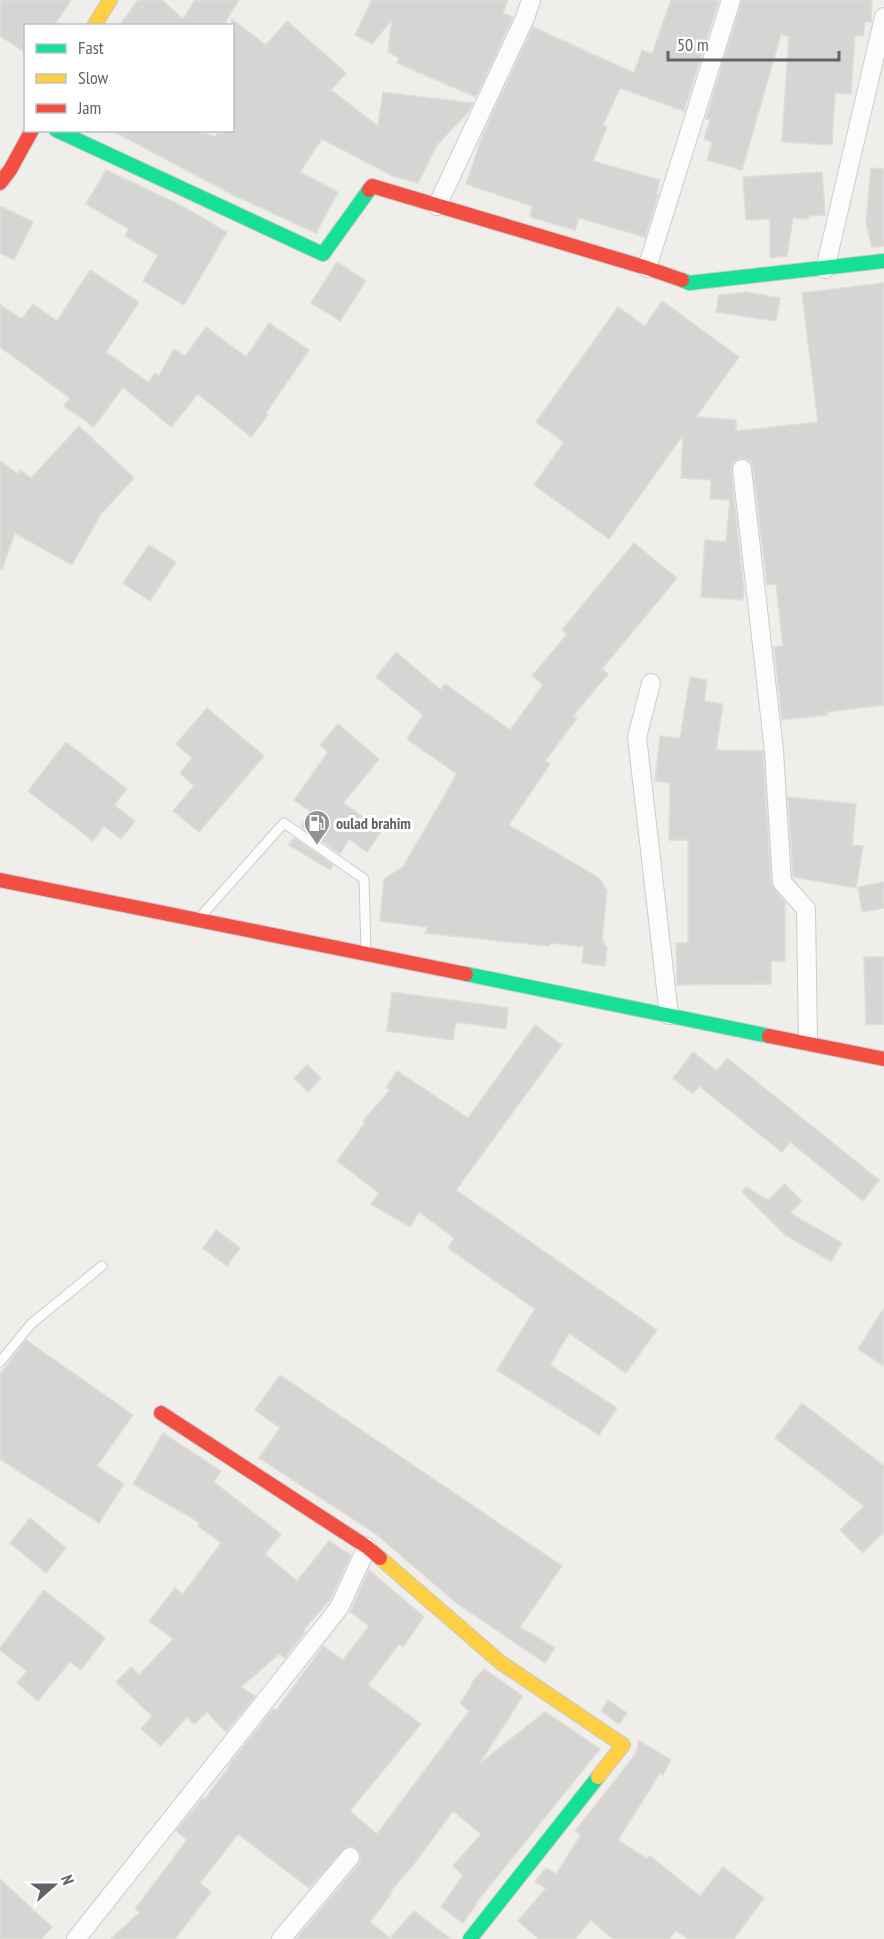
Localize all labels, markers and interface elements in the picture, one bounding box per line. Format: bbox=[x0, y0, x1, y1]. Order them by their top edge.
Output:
legend bbox=[24, 24, 234, 132]
scale bar bbox=[668, 24, 839, 62]
text: 50 m bbox=[677, 33, 709, 56]
text: Fast bbox=[78, 36, 104, 59]
text: Slow bbox=[78, 66, 109, 89]
text: Jam bbox=[77, 96, 101, 119]
fuel station icon: oulad brahim bbox=[302, 808, 332, 846]
place label: oulad brahim bbox=[336, 813, 411, 833]
north arrow bbox=[24, 1855, 84, 1915]
text: N bbox=[57, 1872, 79, 1887]

